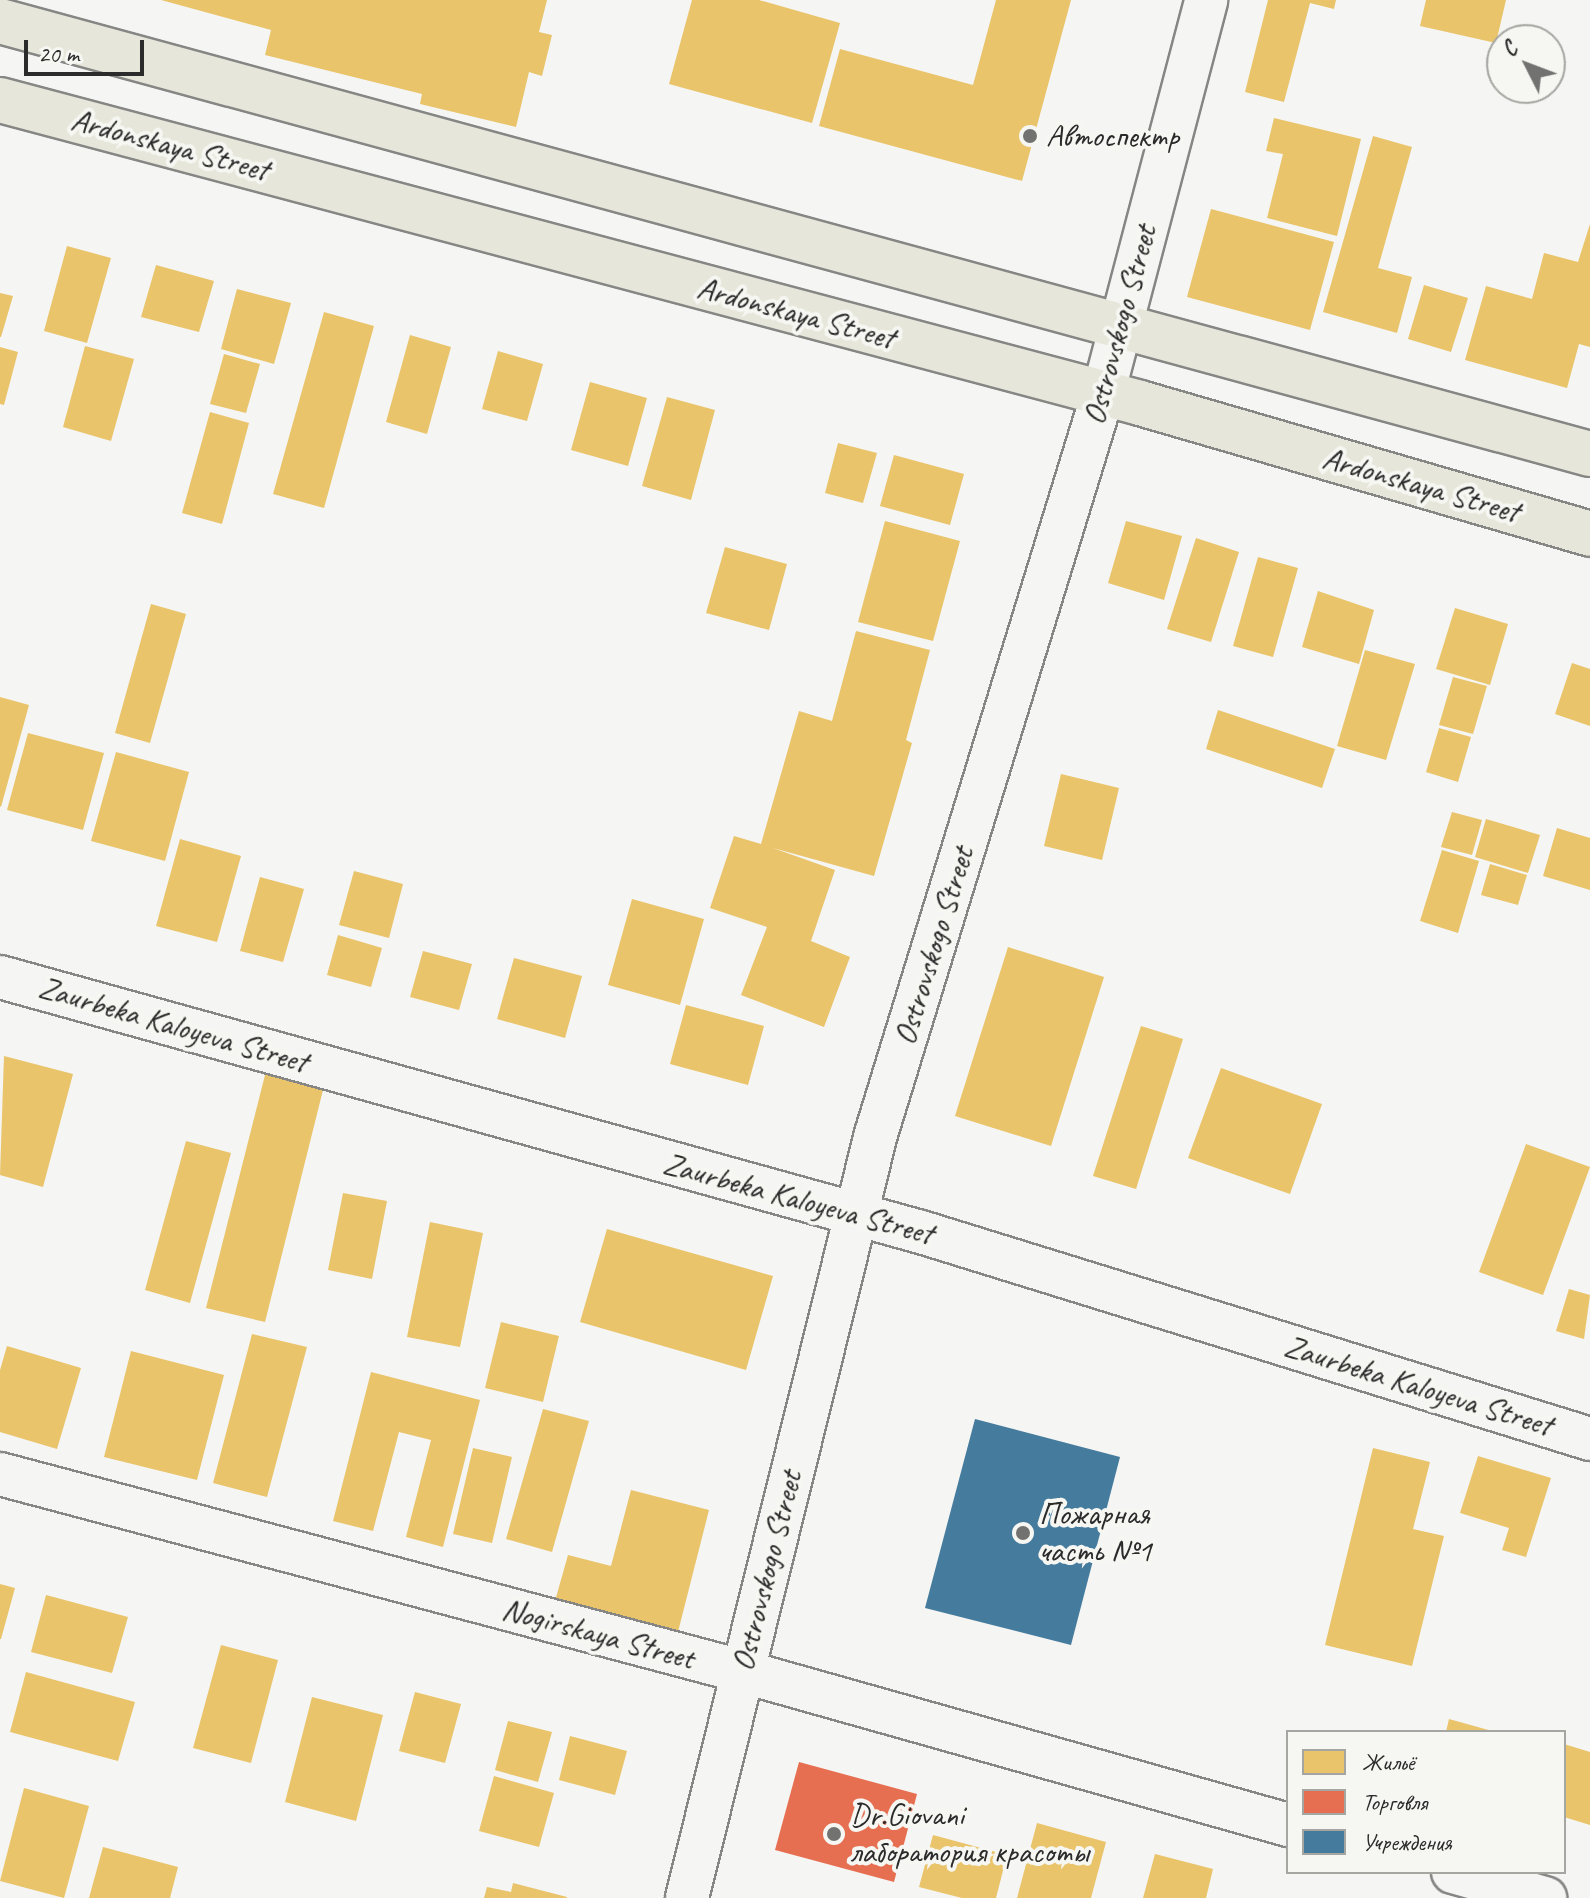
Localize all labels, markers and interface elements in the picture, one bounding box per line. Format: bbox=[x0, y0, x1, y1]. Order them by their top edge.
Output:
scale bar bbox=[28, 24, 148, 74]
north arrow bbox=[1486, 24, 1566, 104]
text: С bbox=[1496, 36, 1524, 63]
text: 20 m bbox=[38, 39, 79, 69]
street label: Ardonskaya Street bbox=[67, 100, 273, 190]
place label: Автоспектр bbox=[1046, 117, 1179, 155]
marker: Автоспектр bbox=[1021, 127, 1039, 145]
street label: Ostrovskogo Street bbox=[1075, 221, 1165, 429]
street label: Ardonskaya Street bbox=[693, 268, 899, 358]
street label: Ardonskaya Street bbox=[1318, 439, 1524, 531]
street label: Ostrovskogo Street bbox=[886, 842, 982, 1050]
street label: Zaurbeka Kaloyeva Street bbox=[33, 968, 313, 1082]
street label: Zaurbeka Kaloyeva Street bbox=[658, 1144, 938, 1254]
street label: Zaurbeka Kaloyeva Street bbox=[1279, 1327, 1557, 1445]
street label: Ostrovskogo Street bbox=[724, 1467, 810, 1675]
place label: Пожарная часть №1 bbox=[1039, 1496, 1152, 1571]
marker: Пожарная часть №1 bbox=[1014, 1524, 1032, 1542]
street label: Nogirskaya Street bbox=[498, 1590, 698, 1678]
legend bbox=[1286, 1730, 1566, 1874]
text: Жильё bbox=[1362, 1747, 1414, 1777]
text: Торговля bbox=[1362, 1787, 1427, 1817]
place label: Dr.Giovani лаборатория красоты bbox=[850, 1797, 1088, 1872]
marker: Dr.Giovani лаборатория красоты bbox=[825, 1825, 843, 1843]
text: Учреждения bbox=[1362, 1827, 1452, 1857]

